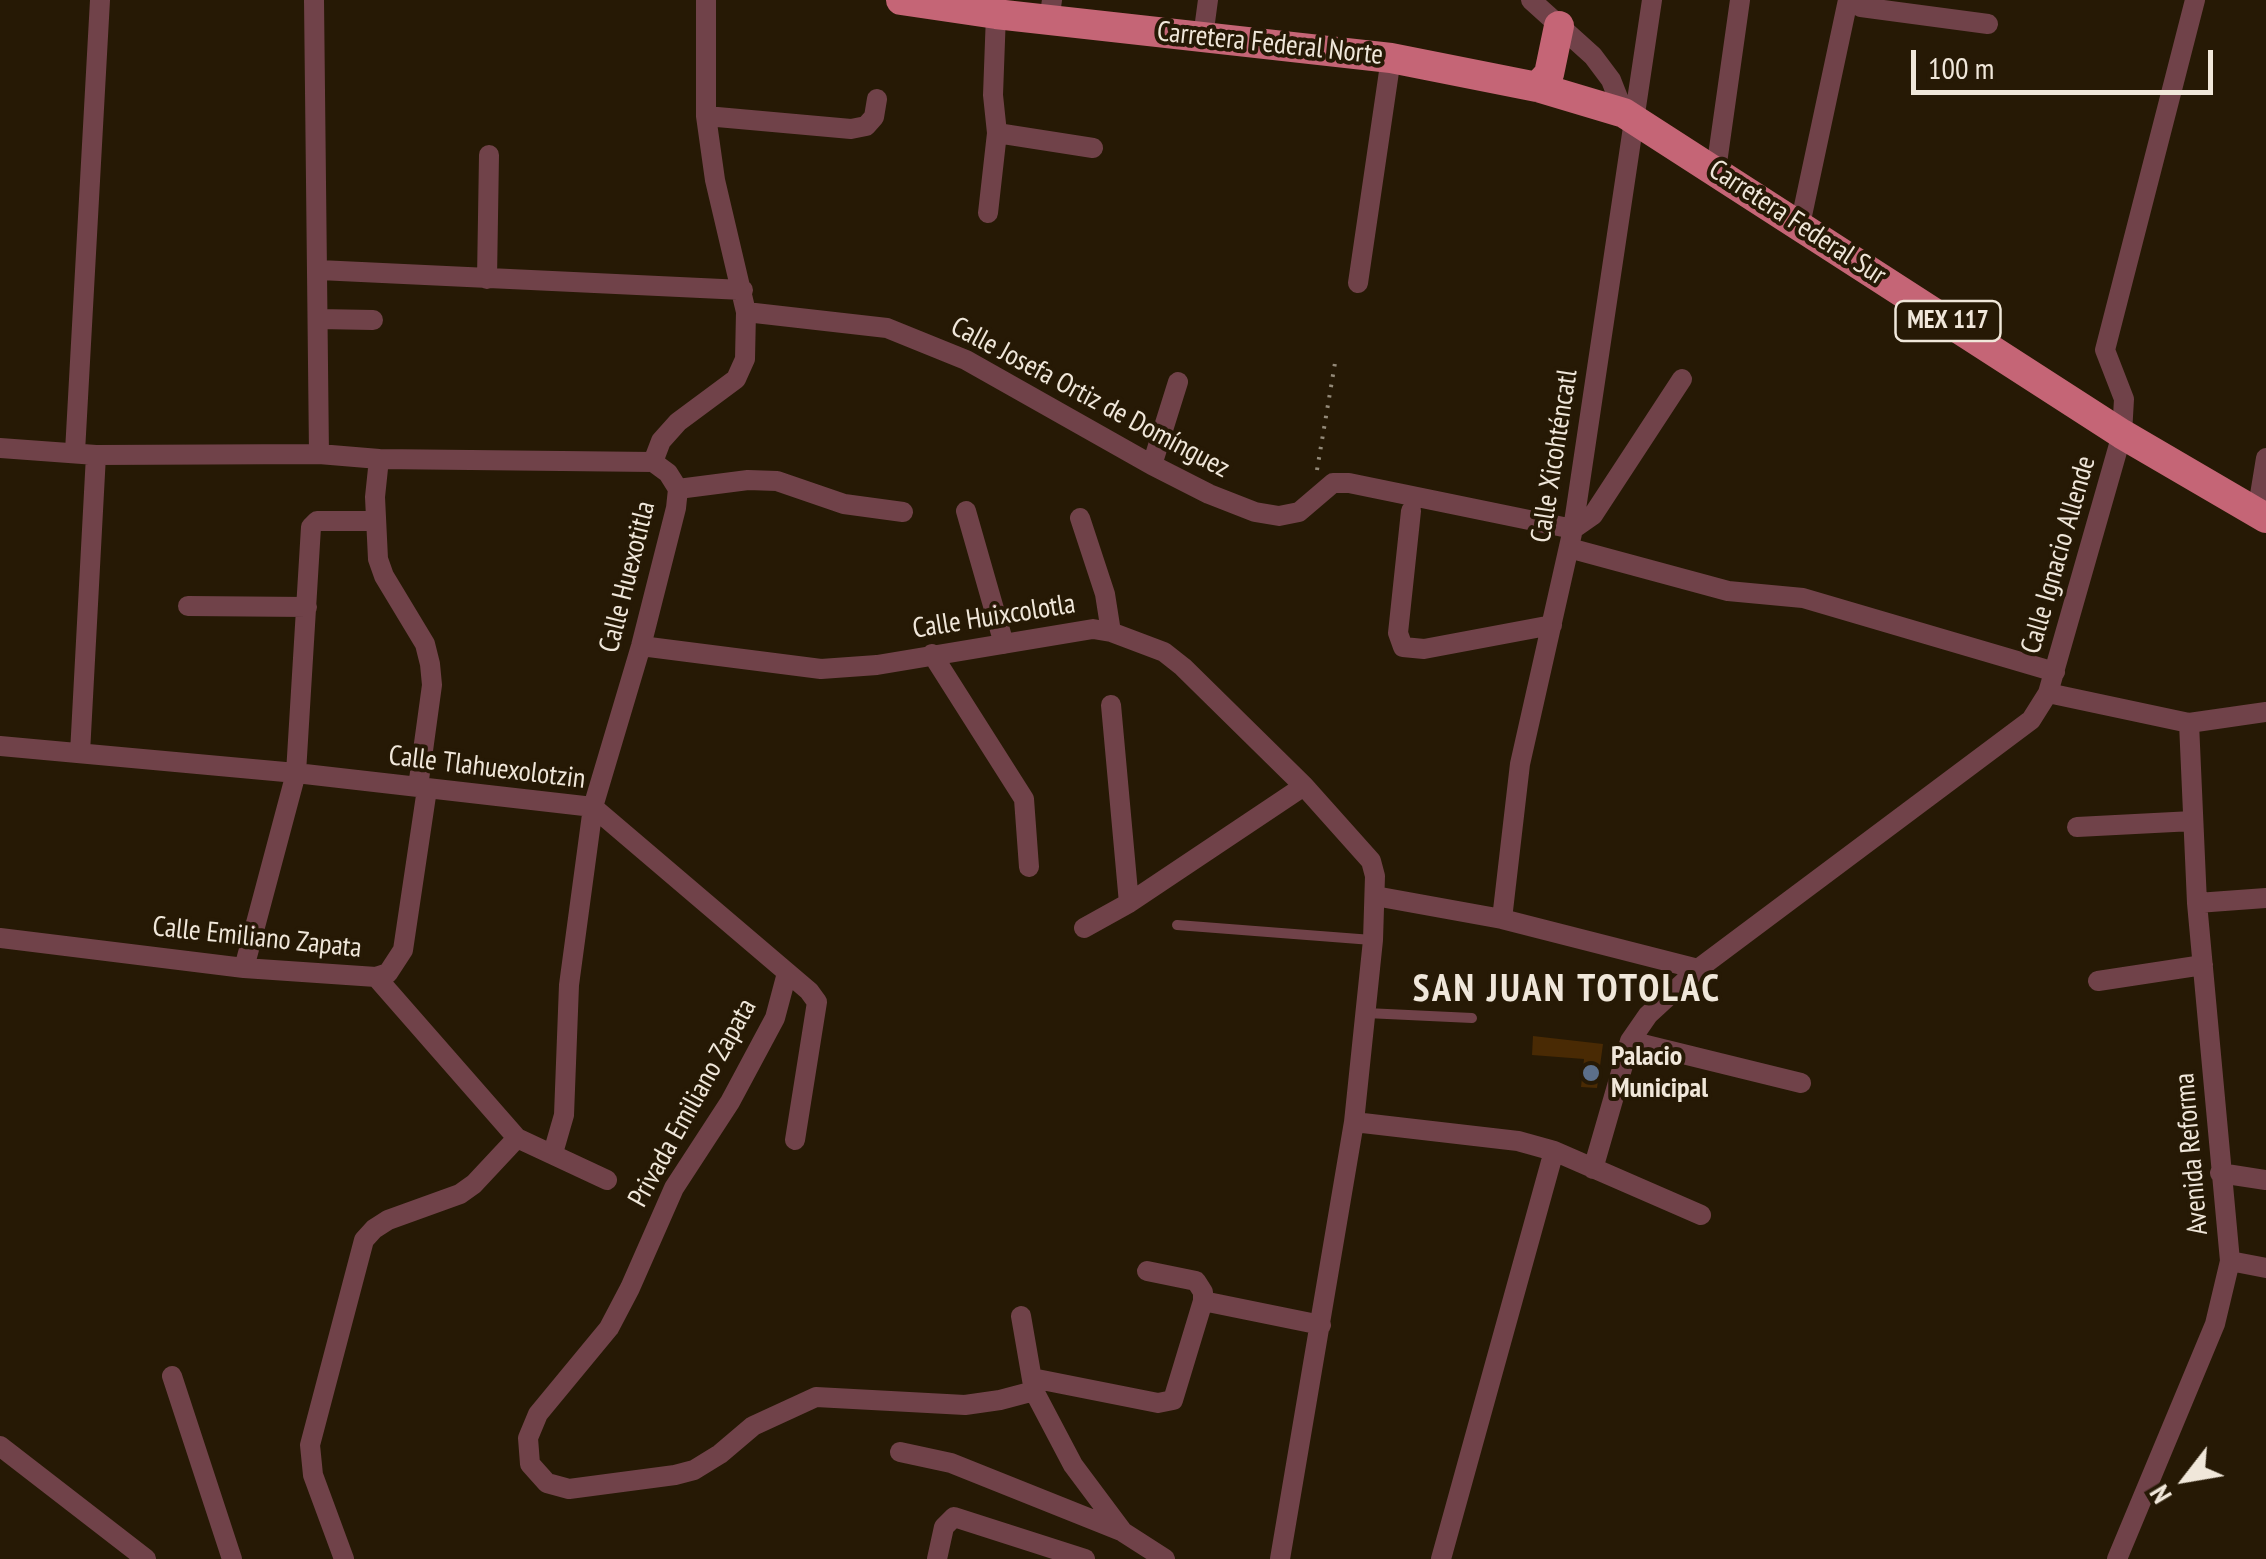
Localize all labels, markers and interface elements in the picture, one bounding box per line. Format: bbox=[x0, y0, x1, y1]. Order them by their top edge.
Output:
street label: Carretera Federal Norte bbox=[1155, 15, 1385, 73]
scale bar bbox=[1916, 30, 2218, 92]
text: 100 m bbox=[1928, 48, 1994, 87]
street label: Carretera Federal Sur bbox=[1702, 153, 1892, 293]
road number: MEX 117 bbox=[1896, 301, 2000, 341]
street label: Calle Josefa Ortiz de Domínguez bbox=[945, 310, 1235, 486]
street label: Calle Xicohténcatl bbox=[1525, 367, 1585, 545]
street label: Calle Ignacio Allende bbox=[2015, 452, 2103, 658]
street label: Calle Huexotitla bbox=[593, 498, 663, 656]
street label: Calle Huixcolotla bbox=[910, 588, 1078, 646]
street label: Calle Tlahuexolotzin bbox=[387, 739, 587, 797]
street label: Calle Emiliano Zapata bbox=[151, 910, 363, 966]
district label: SAN JUAN TOTOLAC bbox=[1413, 967, 1721, 1013]
street label: Privada Emiliano Zapata bbox=[622, 993, 764, 1213]
place label: Palacio Municipal bbox=[1611, 1040, 1708, 1106]
marker: Palacio Municipal bbox=[1580, 1062, 1602, 1084]
street label: Avenida Reforma bbox=[2168, 1072, 2216, 1236]
north arrow bbox=[2136, 1429, 2236, 1529]
text: N bbox=[2140, 1479, 2180, 1511]

